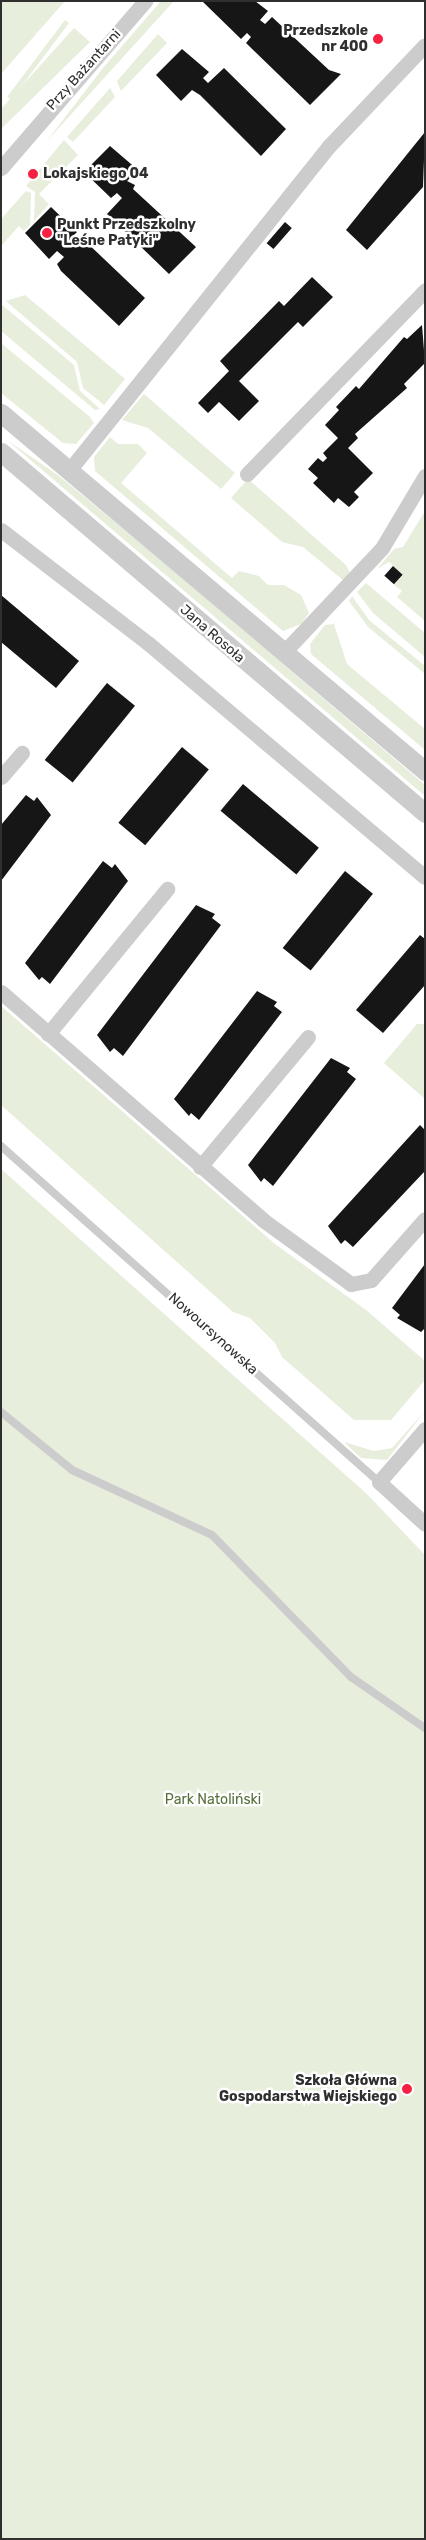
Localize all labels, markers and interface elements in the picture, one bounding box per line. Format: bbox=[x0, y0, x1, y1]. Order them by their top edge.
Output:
place label: Przedszkole nr 400 bbox=[283, 23, 368, 56]
street label: Przy Bażantarni bbox=[43, 26, 125, 114]
marker: Przedszkole nr 400 bbox=[372, 33, 384, 45]
place label: Lokajskiego 04 bbox=[43, 166, 149, 182]
marker: Lokajskiego 04 bbox=[27, 168, 39, 180]
place label: Punkt Przedszkolny "Leśne Patyki" bbox=[57, 217, 196, 250]
marker: Punkt Przedszkolny "Leśne Patyki" bbox=[41, 227, 53, 239]
street label: Jana Rosoła bbox=[176, 601, 248, 667]
street label: Nowoursynowska bbox=[165, 1290, 261, 1378]
park label: Park Natoliński bbox=[165, 1792, 261, 1808]
place label: Szkoła Główna Gospodarstwa Wiejskiego bbox=[219, 2073, 397, 2106]
marker: Szkoła Główna Gospodarstwa Wiejskiego bbox=[401, 2083, 413, 2095]

